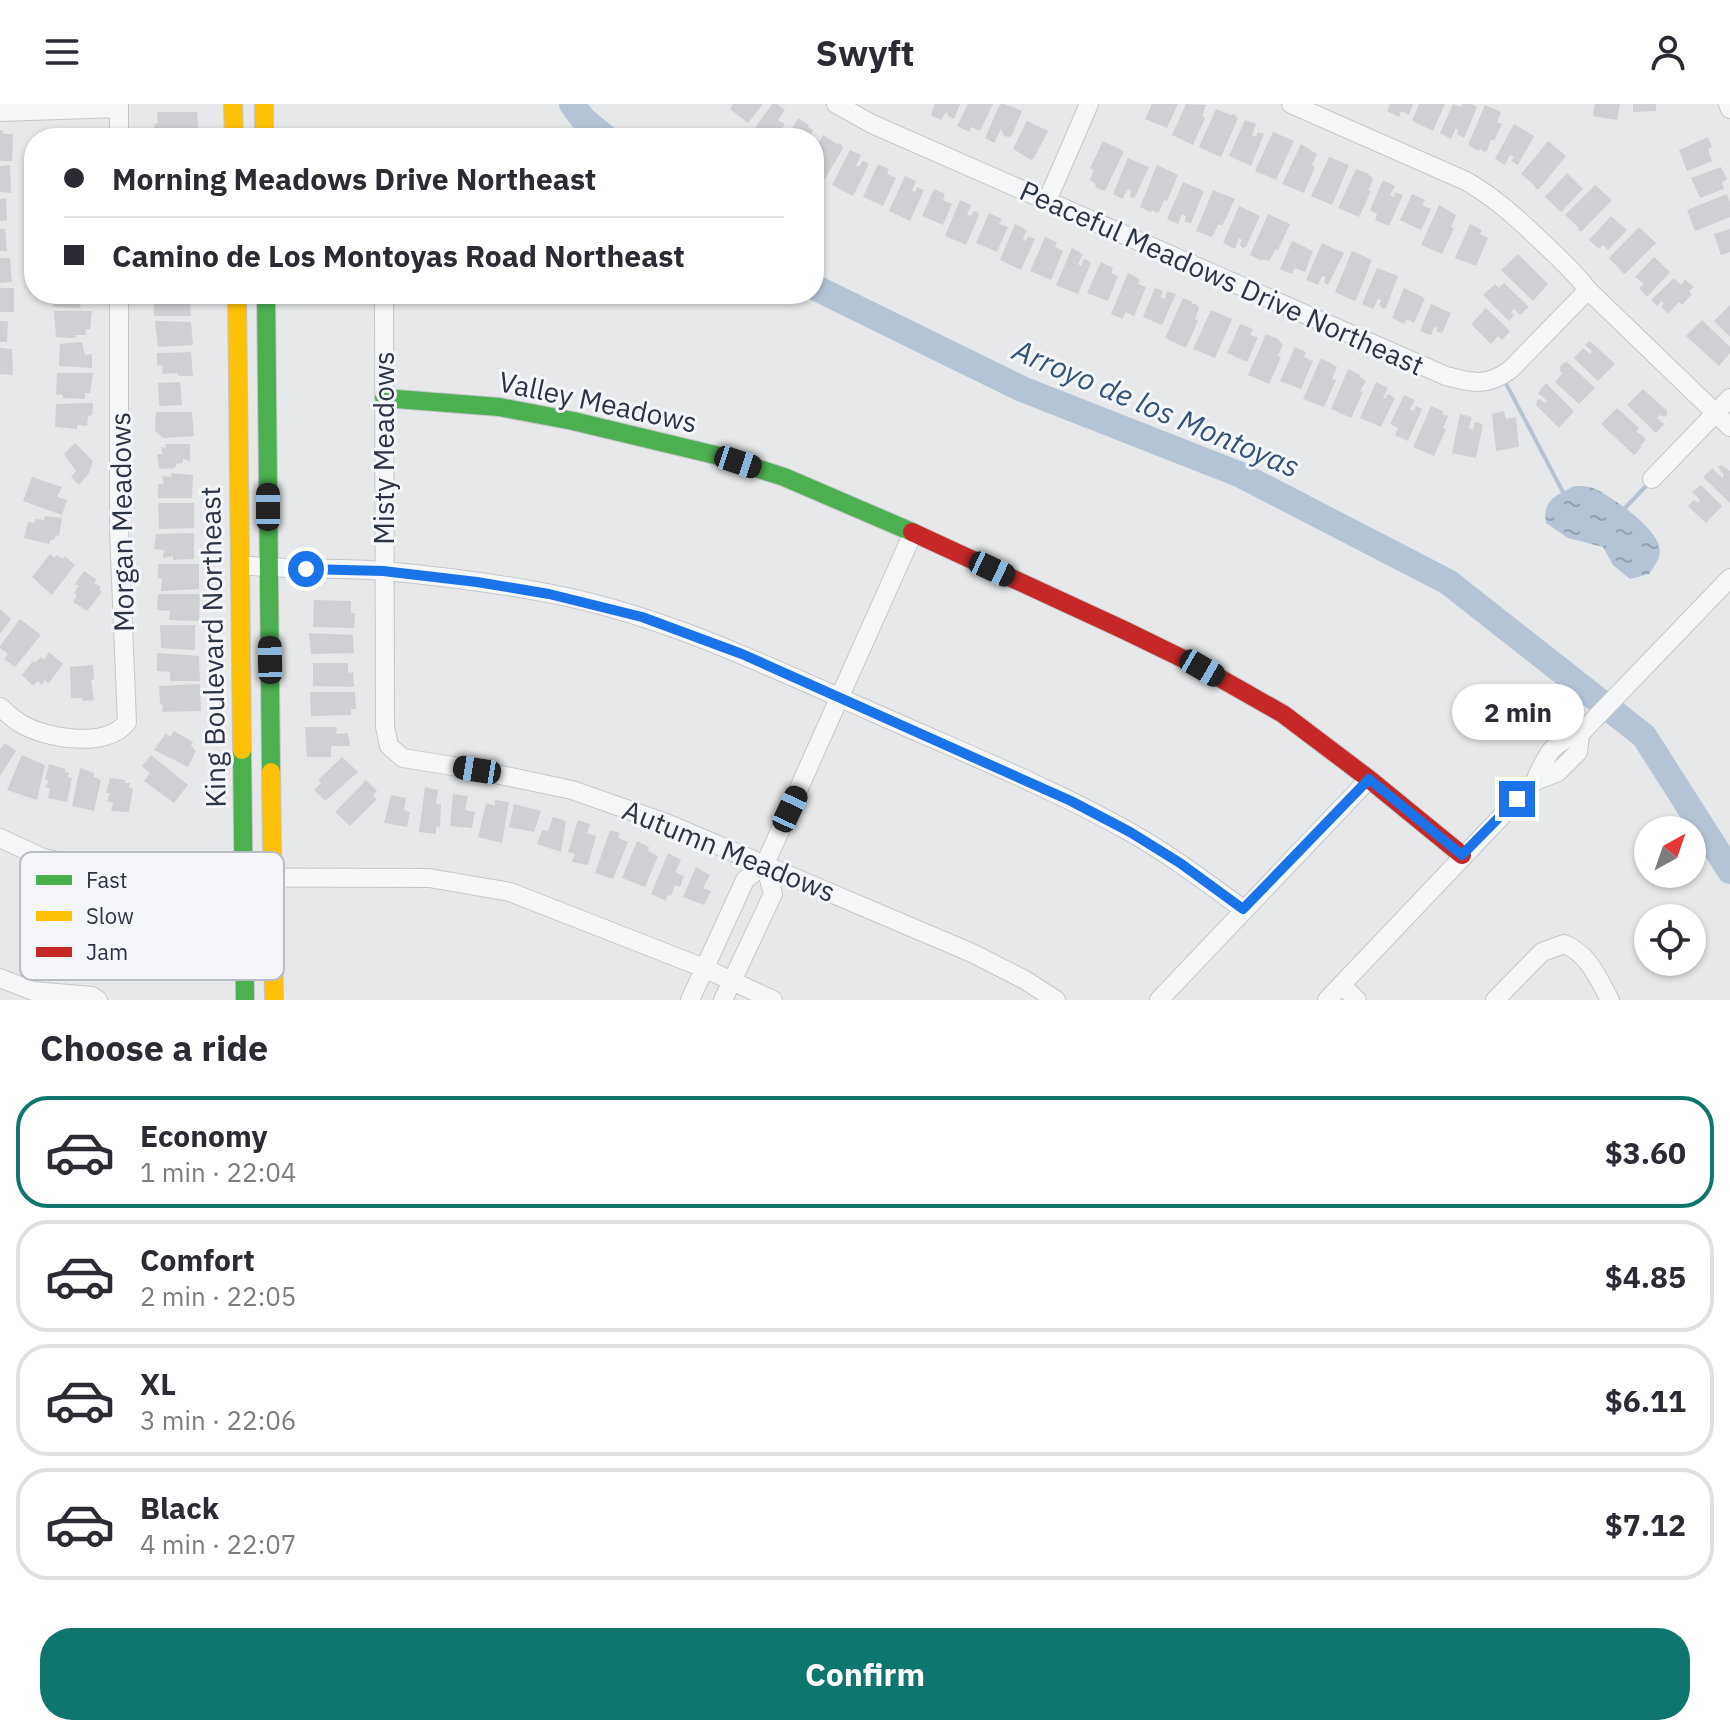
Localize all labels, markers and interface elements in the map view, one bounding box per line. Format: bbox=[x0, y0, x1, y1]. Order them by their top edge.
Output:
text: Swyft bbox=[815, 29, 915, 76]
icon: menu bbox=[40, 30, 84, 74]
icon: person bbox=[1646, 30, 1690, 74]
text: Morning Meadows Drive Northeast bbox=[112, 159, 596, 198]
street label: Peaceful Meadows Drive Northeast bbox=[1014, 171, 1430, 384]
text: Camino de Los Montoyas Road Northeast bbox=[112, 236, 685, 275]
water label: Arroyo de los Montoyas bbox=[1006, 329, 1306, 486]
street label: Misty Meadows bbox=[365, 351, 402, 545]
street label: Valley Meadows bbox=[495, 362, 701, 441]
street label: Morgan Meadows bbox=[101, 412, 142, 632]
car bbox=[711, 443, 765, 481]
car bbox=[256, 483, 280, 531]
street label: King Boulevard Northeast bbox=[191, 486, 234, 808]
car bbox=[965, 548, 1019, 590]
route start bbox=[288, 551, 324, 587]
car bbox=[258, 636, 282, 684]
car bbox=[1175, 646, 1229, 690]
callout: 2 min bbox=[1451, 683, 1583, 739]
text: 2 min bbox=[1484, 695, 1552, 729]
car bbox=[451, 754, 503, 786]
route end bbox=[1499, 781, 1535, 817]
car bbox=[769, 782, 811, 836]
street label: Autumn Meadows bbox=[617, 791, 841, 910]
north arrow bbox=[1634, 816, 1706, 888]
map controls bbox=[1634, 816, 1706, 976]
legend bbox=[20, 852, 284, 980]
text: Fast bbox=[86, 865, 127, 894]
text: Slow bbox=[86, 901, 134, 930]
button: locate bbox=[1634, 904, 1706, 976]
text: Jam bbox=[86, 937, 128, 966]
text: Choose a ride bbox=[40, 1024, 268, 1071]
icon: car bbox=[44, 1116, 116, 1188]
text: Economy bbox=[140, 1116, 268, 1155]
text: $3.60 bbox=[1605, 1133, 1686, 1172]
text: 1 min · 22:04 bbox=[140, 1155, 296, 1189]
icon: car bbox=[44, 1240, 116, 1312]
text: Comfort bbox=[140, 1240, 255, 1279]
text: $4.85 bbox=[1605, 1257, 1686, 1296]
text: 2 min · 22:05 bbox=[140, 1279, 296, 1313]
icon: car bbox=[44, 1364, 116, 1436]
text: XL bbox=[140, 1364, 176, 1403]
text: $6.11 bbox=[1605, 1381, 1686, 1420]
text: 3 min · 22:06 bbox=[140, 1403, 296, 1437]
icon: car bbox=[44, 1488, 116, 1560]
text: Black bbox=[140, 1488, 219, 1527]
text: $7.12 bbox=[1605, 1505, 1686, 1544]
text: 4 min · 22:07 bbox=[140, 1527, 296, 1561]
button: Confirm bbox=[40, 1628, 1690, 1720]

